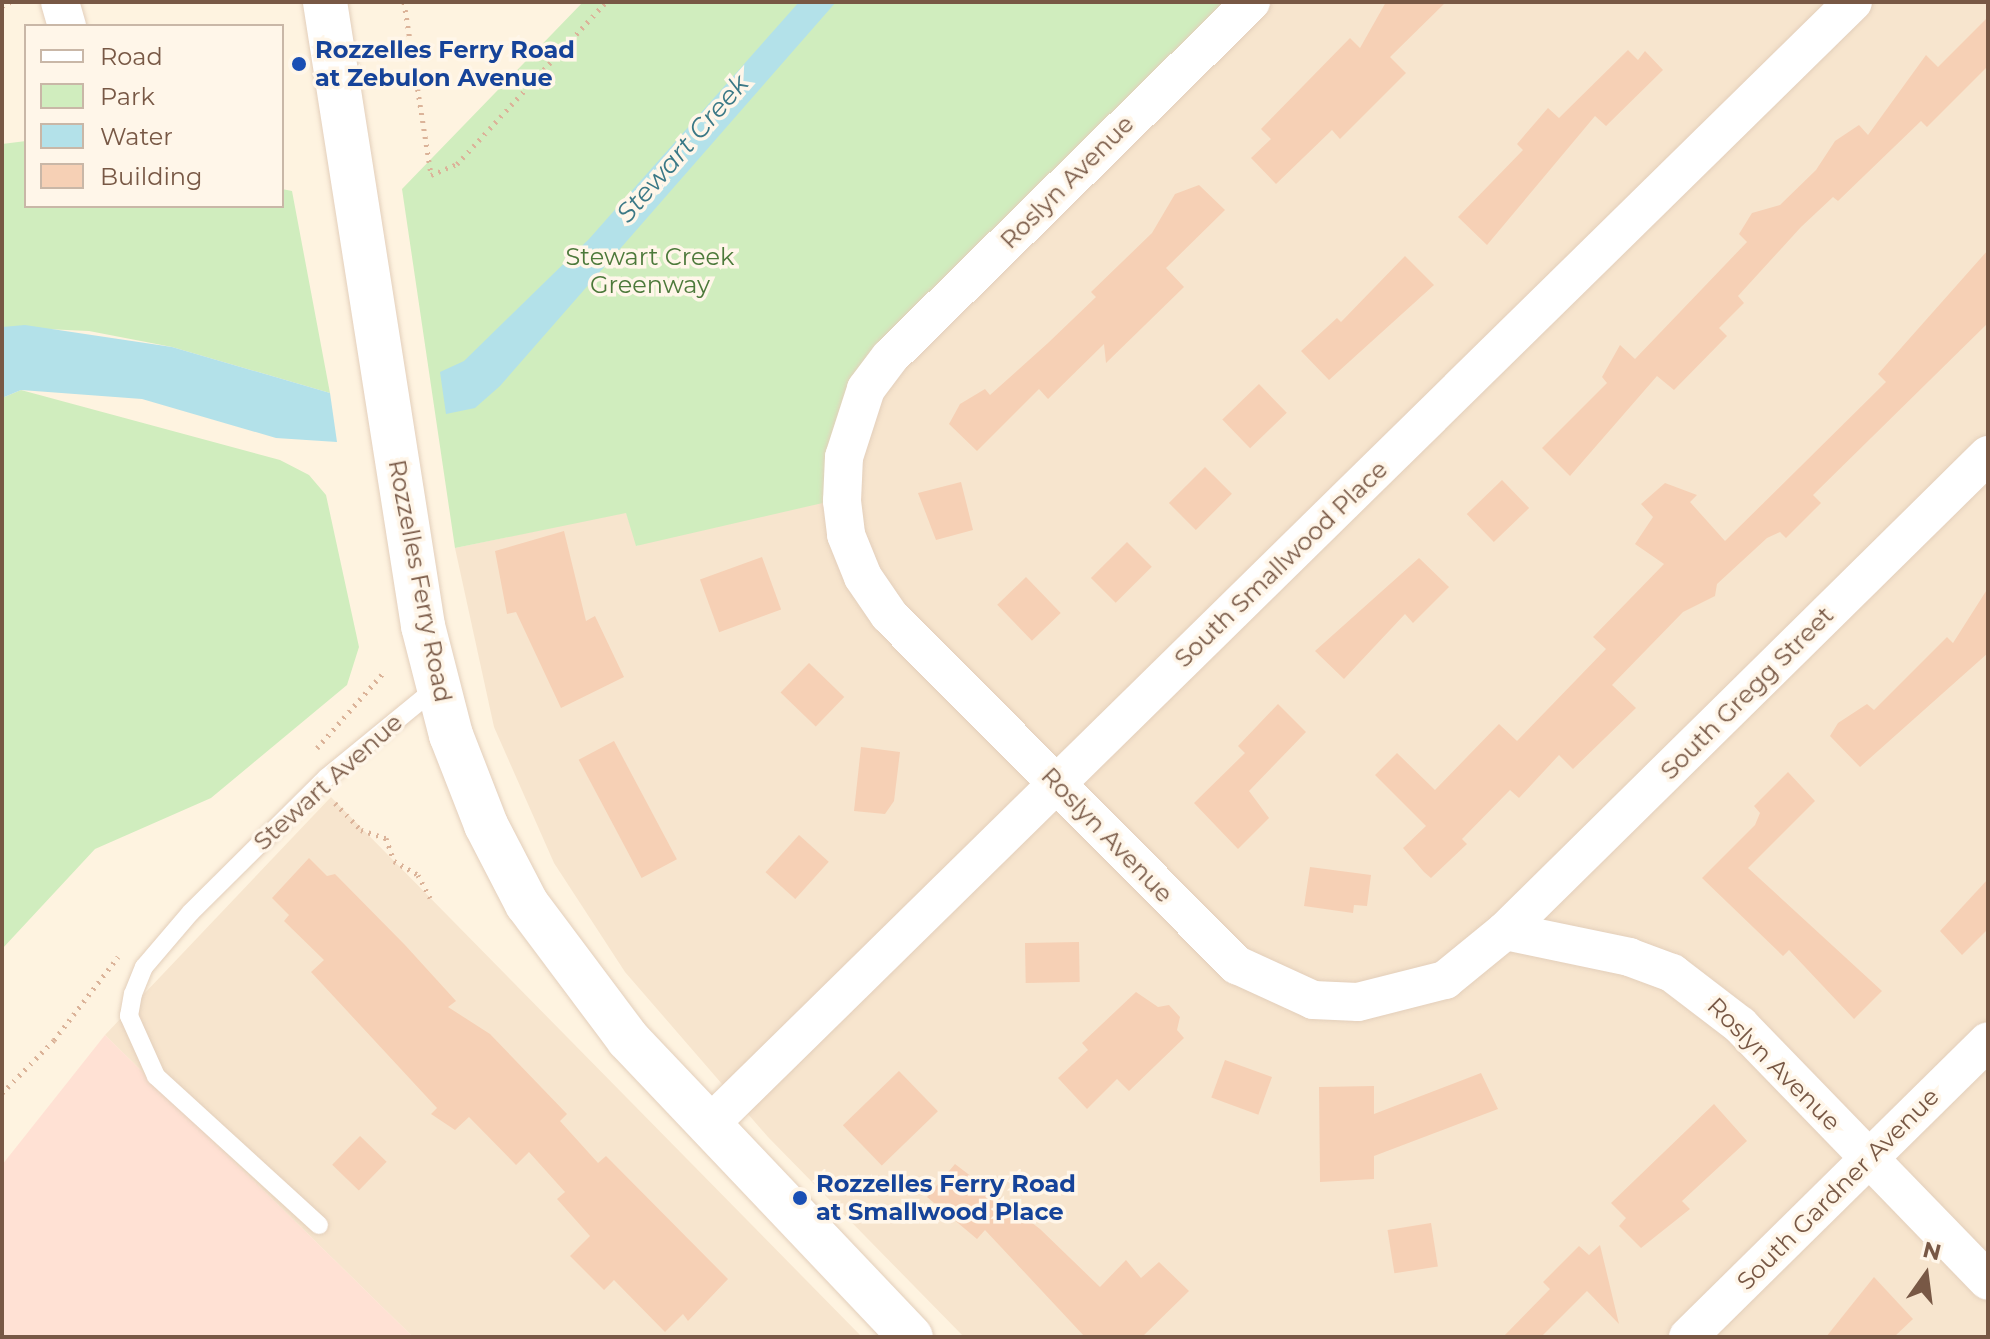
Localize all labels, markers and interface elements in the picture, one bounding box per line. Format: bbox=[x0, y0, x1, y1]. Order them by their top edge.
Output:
legend bbox=[24, 24, 284, 208]
place label: Rozzelles Ferry Road at Zebulon Avenue bbox=[315, 36, 575, 92]
text: Road bbox=[100, 42, 163, 71]
marker: Rozzelles Ferry Road at Zebulon Avenue bbox=[290, 55, 308, 73]
water label: Stewart Creek bbox=[610, 69, 756, 229]
text: Park bbox=[100, 82, 155, 111]
street label: Roslyn Avenue bbox=[994, 109, 1140, 255]
text: Water bbox=[100, 122, 173, 151]
text: Building bbox=[100, 162, 203, 191]
park label: Stewart Creek Greenway bbox=[566, 243, 734, 299]
street label: South Smallwood Place bbox=[1169, 455, 1393, 673]
street label: Rozzelles Ferry Road bbox=[382, 457, 458, 705]
street label: South Gregg Street bbox=[1655, 601, 1839, 785]
street label: Stewart Avenue bbox=[248, 708, 408, 856]
street label: Roslyn Avenue bbox=[1035, 761, 1179, 909]
street label: Roslyn Avenue bbox=[1701, 991, 1847, 1137]
street label: South Gardner Avenue bbox=[1731, 1082, 1945, 1296]
place label: Rozzelles Ferry Road at Smallwood Place bbox=[816, 1170, 1076, 1226]
marker: Rozzelles Ferry Road at Smallwood Place bbox=[791, 1189, 809, 1207]
north arrow bbox=[1886, 1235, 1966, 1315]
text: N bbox=[1920, 1236, 1944, 1266]

